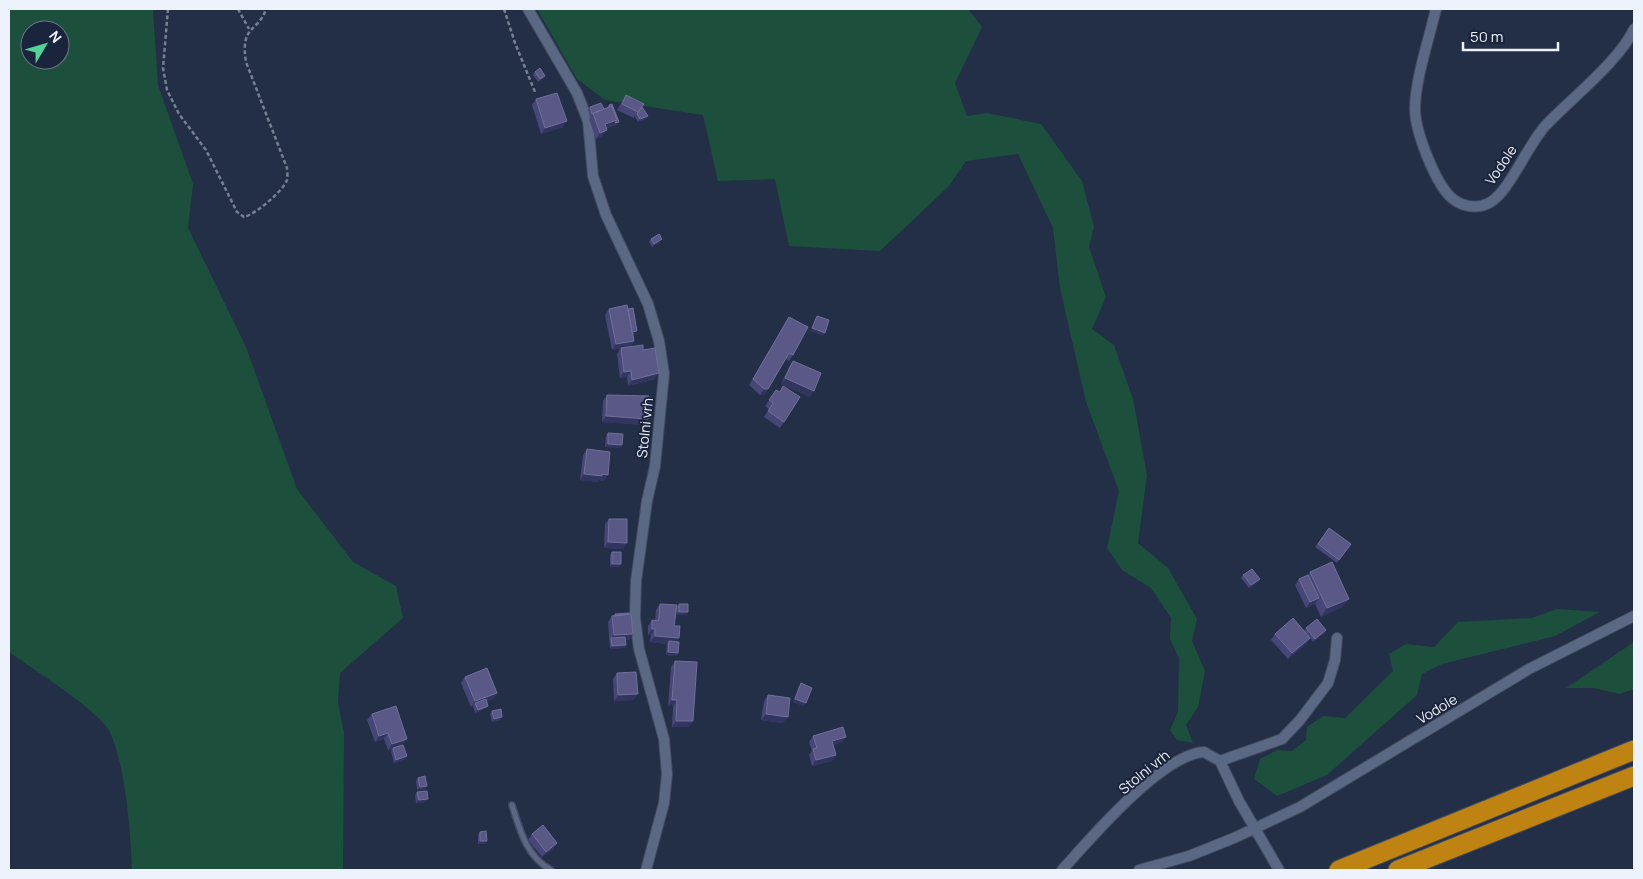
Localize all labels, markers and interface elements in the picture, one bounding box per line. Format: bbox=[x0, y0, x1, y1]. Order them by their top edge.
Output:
north arrow bbox=[20, 20, 70, 70]
scale bar bbox=[1463, 20, 1558, 52]
text: 50 m bbox=[1470, 26, 1504, 47]
text: N bbox=[45, 27, 66, 47]
street label: Vodole bbox=[1480, 141, 1521, 188]
street label: Stolni vrh bbox=[632, 397, 657, 459]
street label: Vodole bbox=[1413, 689, 1460, 728]
street label: Stolni vrh bbox=[1114, 745, 1173, 798]

